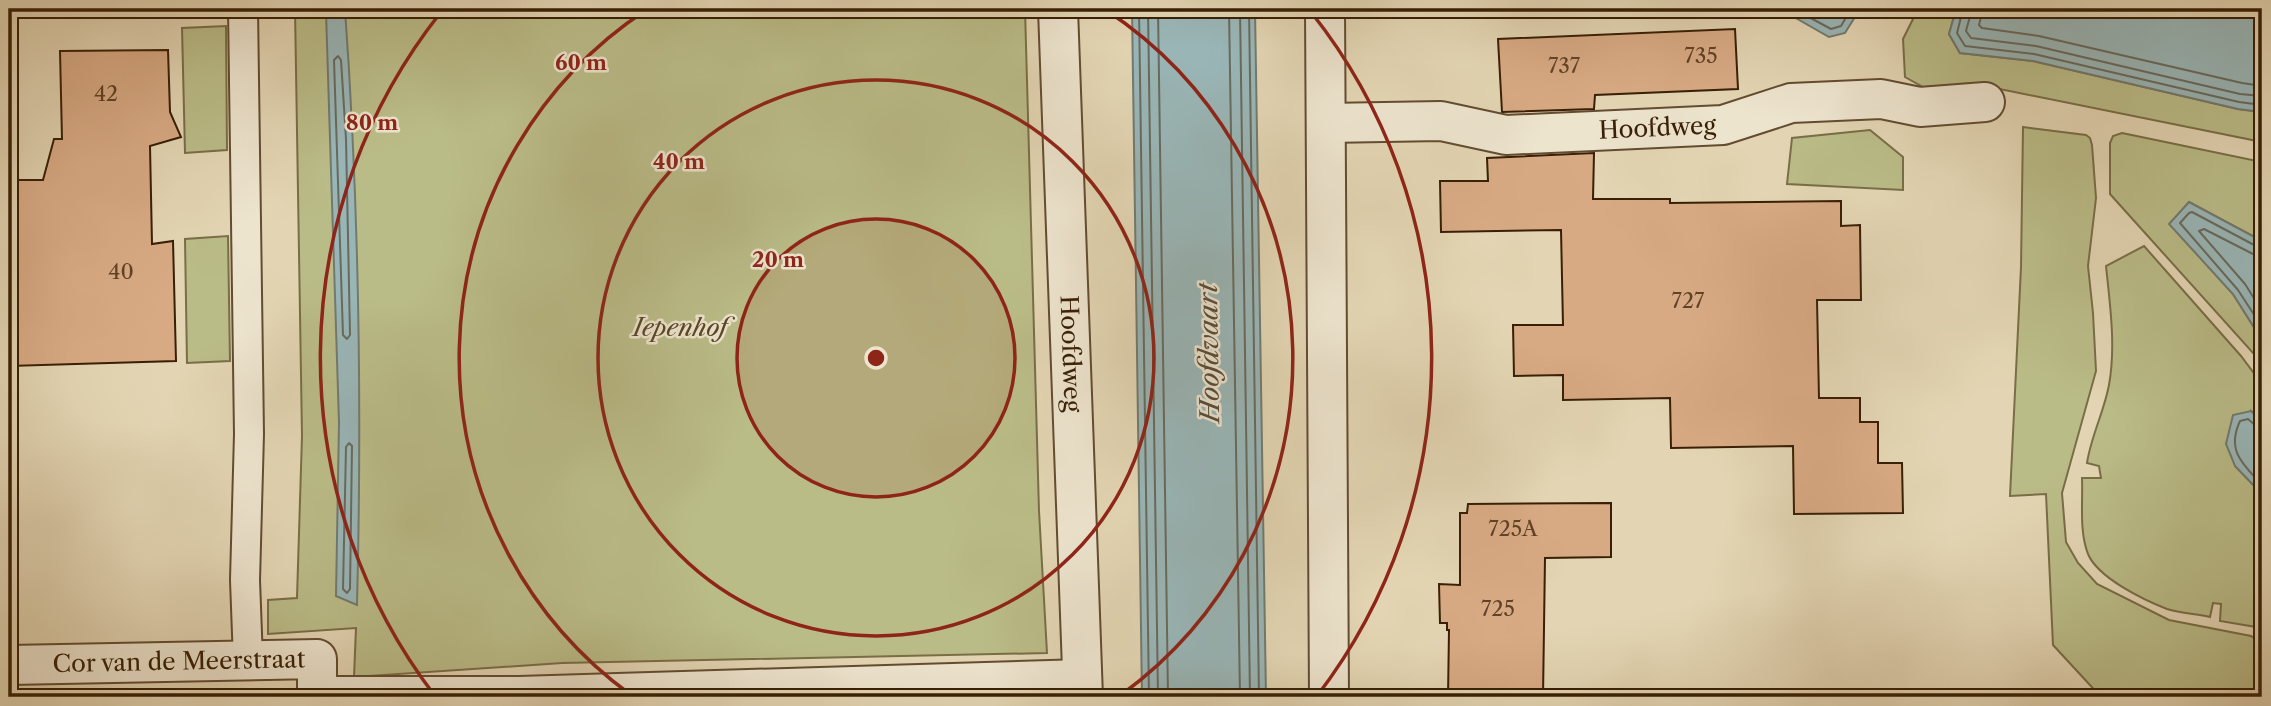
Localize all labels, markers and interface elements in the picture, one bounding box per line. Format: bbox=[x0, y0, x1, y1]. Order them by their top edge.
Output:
house number: 735 bbox=[1684, 43, 1718, 68]
text: 60 m bbox=[555, 50, 607, 75]
house number: 737 bbox=[1548, 53, 1581, 78]
house number: 42 bbox=[94, 81, 118, 106]
text: 80 m bbox=[346, 110, 398, 135]
street label: Hoofdweg bbox=[1598, 110, 1717, 145]
text: 40 m bbox=[653, 149, 705, 174]
text: 20 m bbox=[752, 247, 804, 272]
house number: 40 bbox=[108, 259, 134, 284]
water label: Hoofdvaart bbox=[1192, 281, 1226, 425]
house number: 727 bbox=[1672, 288, 1705, 313]
street label: Hoofdweg bbox=[1054, 295, 1088, 413]
park label: Iepenhof bbox=[631, 313, 735, 342]
centre of rings bbox=[864, 346, 888, 370]
house number: 725A bbox=[1488, 516, 1538, 541]
house number: 725 bbox=[1481, 596, 1515, 621]
street label: Cor van de Meerstraat bbox=[52, 644, 306, 678]

